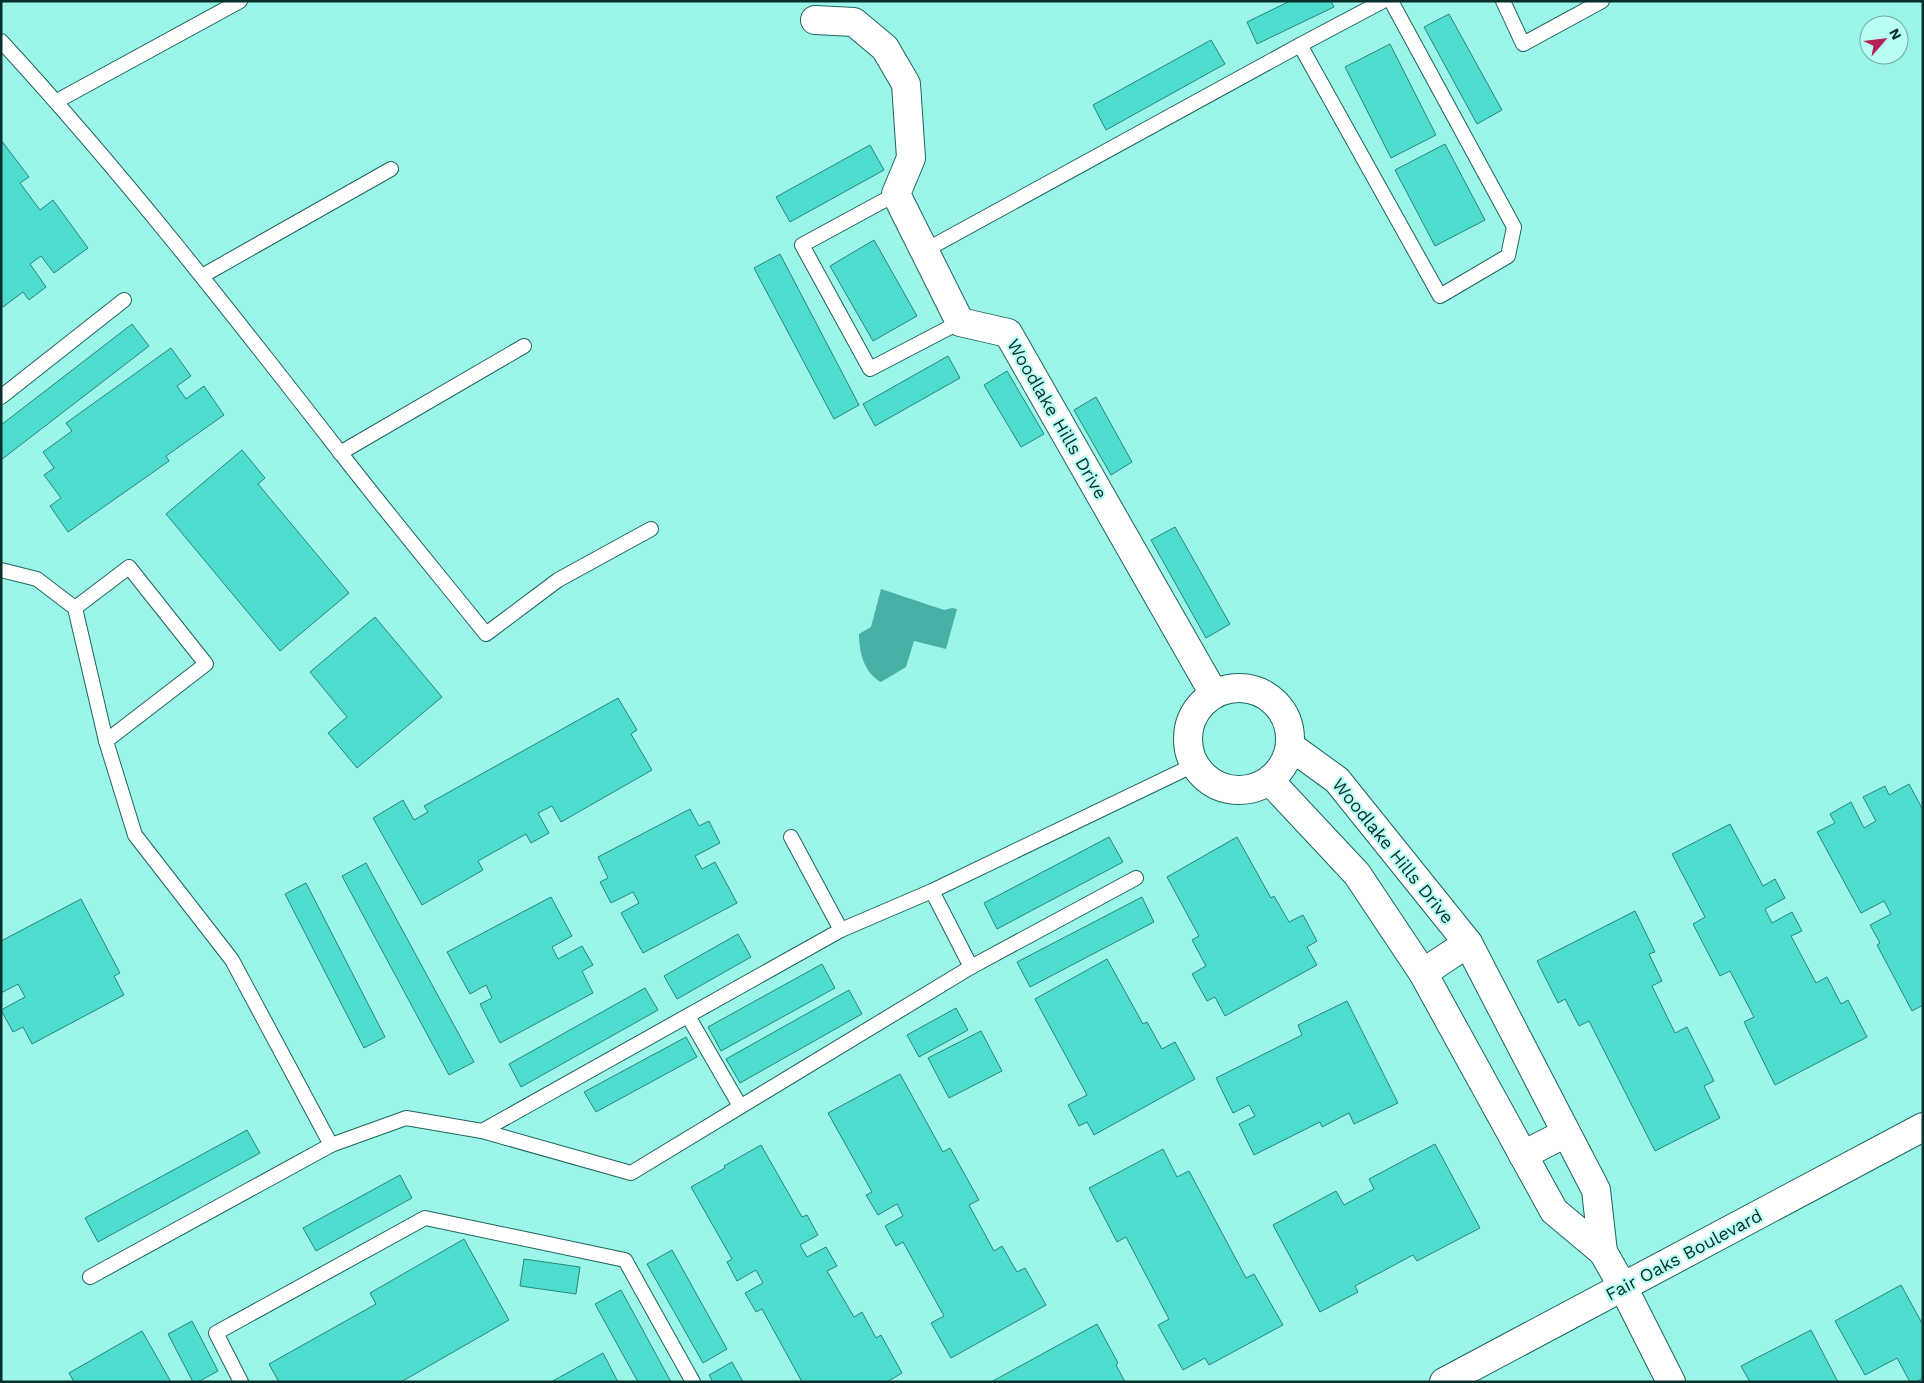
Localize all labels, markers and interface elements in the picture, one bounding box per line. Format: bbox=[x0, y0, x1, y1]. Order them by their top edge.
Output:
north arrow bbox=[1859, 15, 1909, 65]
text: N bbox=[1886, 26, 1905, 42]
street label: Woodlake Hills Drive bbox=[1003, 335, 1112, 502]
street label: Woodlake Hills Drive bbox=[1328, 774, 1459, 928]
street label: Fair Oaks Boulevard bbox=[1602, 1204, 1766, 1305]

